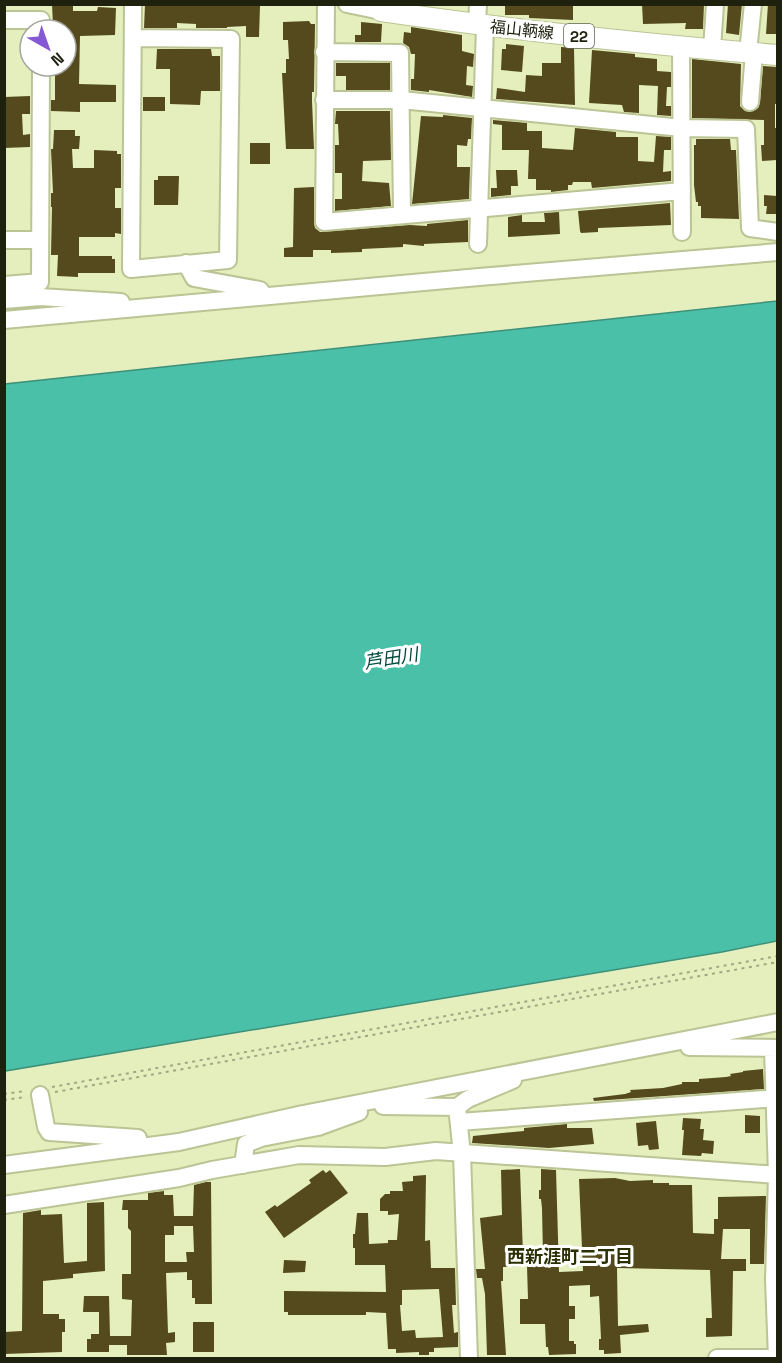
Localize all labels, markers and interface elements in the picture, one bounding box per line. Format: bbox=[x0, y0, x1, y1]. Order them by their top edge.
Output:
street label: 福山鞆線 bbox=[489, 16, 555, 44]
north arrow bbox=[18, 18, 78, 78]
road number: 22 bbox=[564, 24, 594, 48]
text: N bbox=[46, 48, 68, 71]
water label: 芦田川 bbox=[363, 642, 421, 674]
district label: 西新涯町二丁目 bbox=[507, 1245, 633, 1268]

